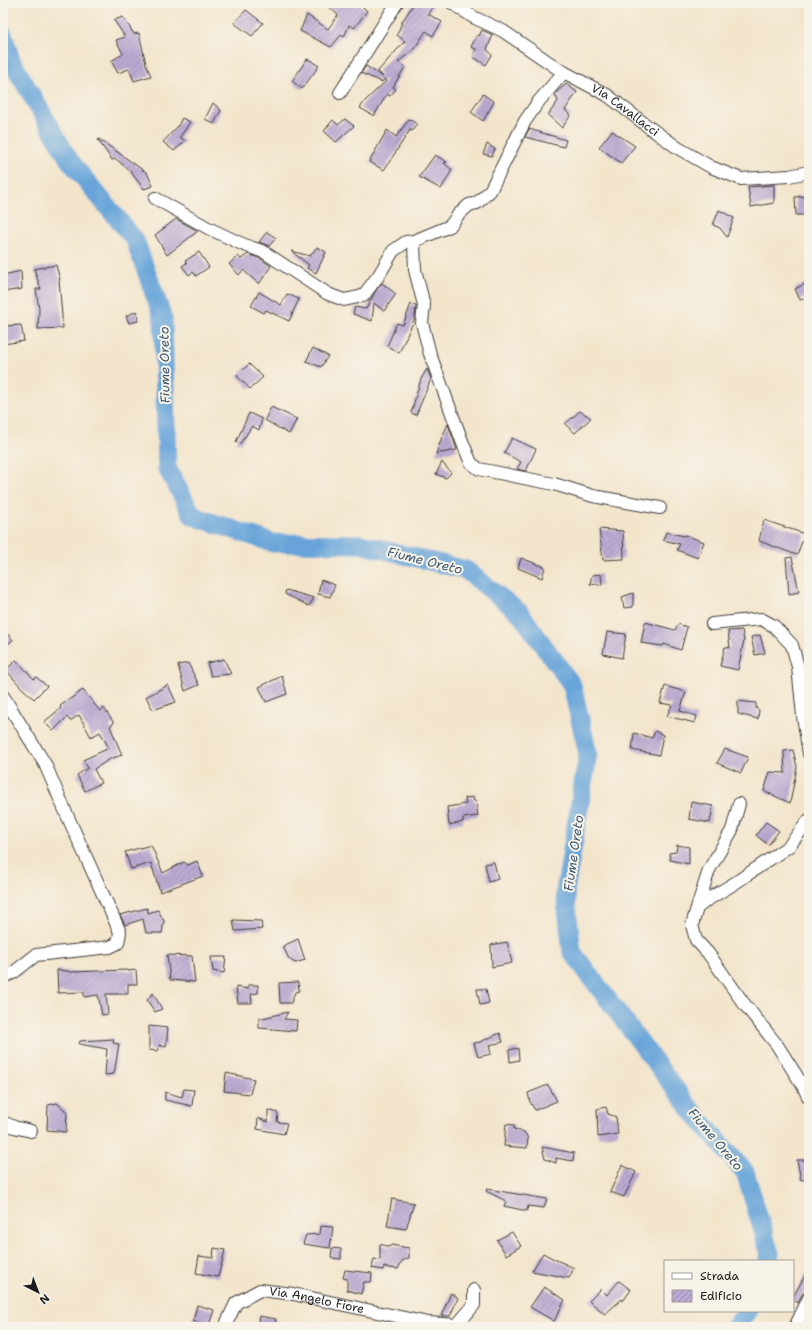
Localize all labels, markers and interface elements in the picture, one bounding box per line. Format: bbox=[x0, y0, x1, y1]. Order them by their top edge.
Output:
street label: Via Cavallacci bbox=[588, 80, 662, 140]
water label: Fiume Oreto bbox=[155, 326, 174, 404]
water label: Fiume Oreto bbox=[386, 543, 464, 578]
water label: Fiume Oreto bbox=[560, 814, 587, 892]
water label: Fiume Oreto bbox=[684, 1104, 747, 1174]
legend bbox=[664, 1260, 794, 1312]
text: Strada bbox=[700, 1268, 740, 1284]
north arrow bbox=[18, 1272, 58, 1312]
street label: Via Angelo Fiore bbox=[268, 1283, 366, 1317]
text: Edificio bbox=[700, 1288, 742, 1304]
text: N bbox=[36, 1291, 53, 1308]

